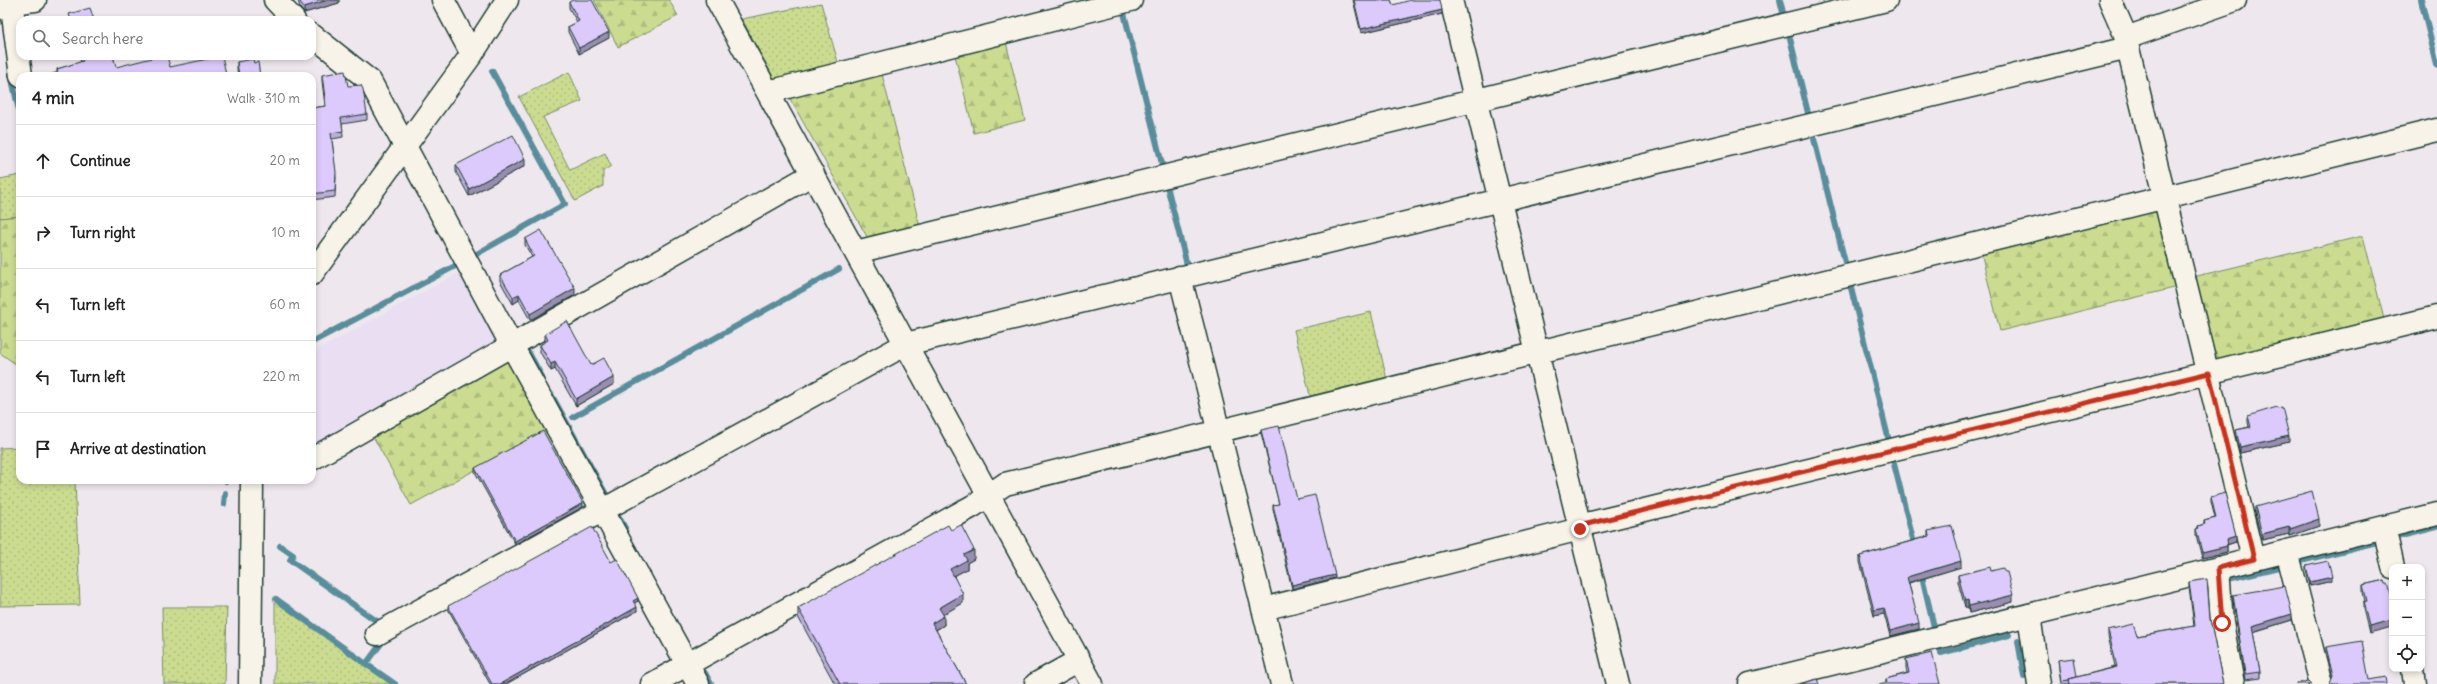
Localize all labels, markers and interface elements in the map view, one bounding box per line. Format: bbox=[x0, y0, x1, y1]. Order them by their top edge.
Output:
search box bbox=[16, 16, 316, 60]
icon: search bbox=[30, 27, 52, 49]
text: Search here bbox=[62, 29, 143, 48]
text: 4 min bbox=[32, 87, 74, 109]
text: Walk · 310 m bbox=[227, 90, 300, 107]
icon: ahead bbox=[32, 150, 54, 172]
text: Continue bbox=[70, 151, 131, 170]
text: 20 m bbox=[270, 152, 300, 169]
icon: right bbox=[32, 222, 54, 244]
text: Turn right bbox=[70, 223, 135, 242]
text: 10 m bbox=[272, 224, 300, 241]
icon: left bbox=[32, 294, 54, 316]
text: Turn left bbox=[70, 295, 125, 314]
text: 60 m bbox=[269, 296, 300, 313]
icon: left bbox=[32, 366, 54, 388]
text: Turn left bbox=[70, 367, 125, 386]
text: 220 m bbox=[263, 368, 300, 385]
icon: arrive bbox=[32, 438, 54, 460]
text: Arrive at destination bbox=[70, 439, 206, 458]
route end bbox=[1571, 520, 1589, 538]
map controls bbox=[2389, 564, 2425, 672]
button: + bbox=[2389, 564, 2425, 600]
button: − bbox=[2389, 600, 2425, 636]
route start bbox=[2213, 614, 2231, 632]
button: locate bbox=[2389, 636, 2425, 672]

